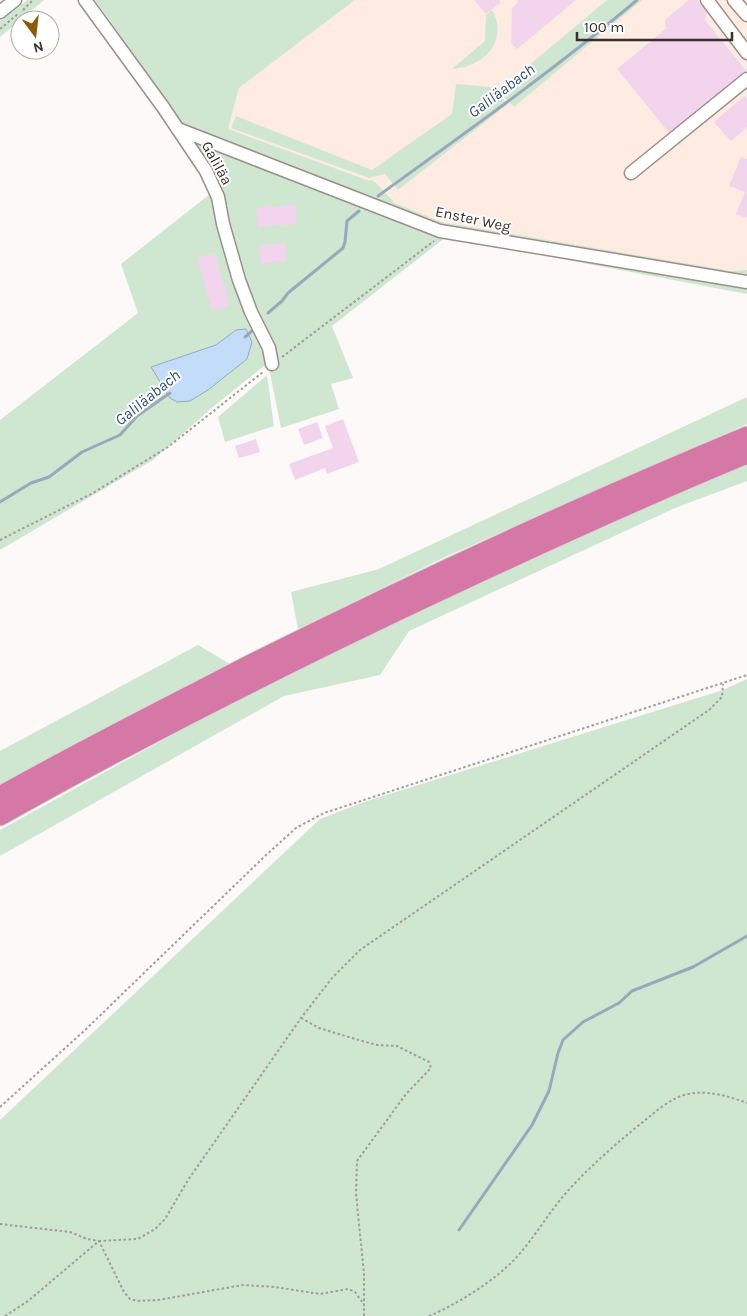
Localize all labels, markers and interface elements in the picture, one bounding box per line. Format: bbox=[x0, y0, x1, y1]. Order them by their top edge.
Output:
north arrow bbox=[10, 10, 60, 60]
scale bar bbox=[577, 10, 732, 42]
text: 100 m bbox=[584, 18, 624, 36]
text: N bbox=[31, 38, 45, 57]
water label: Galiläabach bbox=[464, 59, 538, 122]
street label: Galiläa bbox=[198, 138, 236, 188]
street label: Enster Weg bbox=[434, 202, 513, 236]
water label: Galiläabach bbox=[111, 365, 184, 429]

